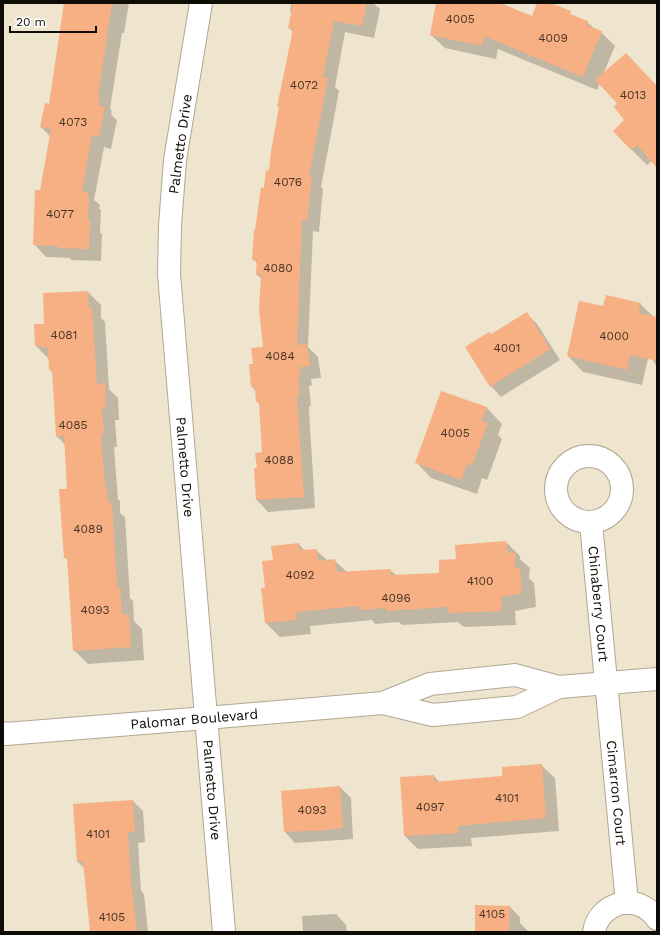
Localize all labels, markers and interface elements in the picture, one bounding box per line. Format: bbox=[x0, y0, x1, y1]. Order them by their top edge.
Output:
scale bar bbox=[10, 8, 96, 34]
house number: 4005 bbox=[445, 12, 475, 26]
text: 20 m bbox=[16, 15, 46, 29]
house number: 4009 bbox=[538, 31, 568, 45]
house number: 4072 bbox=[290, 78, 318, 92]
house number: 4013 bbox=[620, 88, 646, 102]
street label: Palmetto Drive bbox=[165, 93, 195, 195]
house number: 4073 bbox=[59, 115, 87, 129]
house number: 4076 bbox=[274, 175, 302, 189]
house number: 4077 bbox=[46, 207, 74, 221]
house number: 4080 bbox=[263, 261, 293, 275]
house number: 4081 bbox=[51, 328, 77, 342]
house number: 4000 bbox=[599, 329, 629, 343]
house number: 4001 bbox=[494, 341, 520, 355]
house number: 4084 bbox=[265, 349, 295, 363]
street label: Palmetto Drive bbox=[173, 416, 197, 518]
house number: 4085 bbox=[58, 418, 88, 432]
house number: 4005 bbox=[440, 426, 470, 440]
house number: 4088 bbox=[264, 453, 294, 467]
house number: 4089 bbox=[73, 522, 103, 536]
street label: Chinaberry Court bbox=[585, 545, 612, 662]
house number: 4092 bbox=[285, 568, 315, 582]
house number: 4100 bbox=[467, 574, 493, 588]
house number: 4096 bbox=[381, 591, 411, 605]
house number: 4093 bbox=[81, 603, 109, 617]
street label: Palomar Boulevard bbox=[130, 706, 259, 732]
street label: Palmetto Drive bbox=[200, 739, 224, 841]
street label: Cimarron Court bbox=[604, 740, 630, 846]
house number: 4101 bbox=[495, 791, 519, 805]
house number: 4097 bbox=[416, 800, 445, 814]
house number: 4093 bbox=[298, 803, 326, 817]
house number: 4101 bbox=[86, 827, 110, 841]
house number: 4105 bbox=[479, 907, 505, 921]
house number: 4105 bbox=[99, 910, 125, 924]

